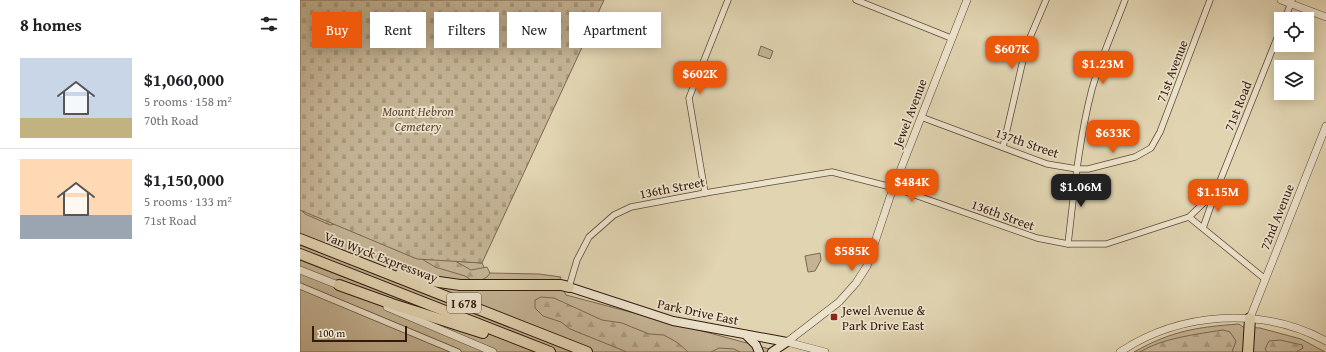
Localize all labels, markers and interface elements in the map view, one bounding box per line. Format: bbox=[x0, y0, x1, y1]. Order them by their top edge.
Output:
text: 8 homes bbox=[20, 12, 82, 37]
chip: Buy bbox=[312, 12, 362, 48]
chip: Rent bbox=[370, 12, 426, 48]
chip: Filters bbox=[434, 12, 499, 48]
chip: New bbox=[507, 12, 561, 48]
chip: Apartment bbox=[569, 12, 661, 48]
map controls bbox=[1274, 12, 1314, 100]
button: locate bbox=[1274, 12, 1314, 52]
icon: filters bbox=[258, 13, 280, 35]
pin: $607K bbox=[984, 36, 1040, 70]
street label: 71st Avenue bbox=[1151, 37, 1193, 105]
text: $607K bbox=[994, 39, 1030, 58]
pin: $1.23M bbox=[1070, 51, 1136, 85]
text: $1.23M bbox=[1082, 54, 1124, 73]
button: layers bbox=[1274, 60, 1314, 100]
pin: $602K bbox=[672, 61, 728, 95]
text: $602K bbox=[682, 64, 718, 83]
text: $1,060,000 bbox=[144, 67, 224, 92]
icon: home bbox=[52, 74, 100, 122]
street label: Jewel Avenue bbox=[888, 76, 932, 152]
street label: 71st Road bbox=[1219, 78, 1257, 134]
text: 5 rooms · 158 m² bbox=[144, 92, 232, 111]
park label: Mount Hebron Cemetery bbox=[382, 102, 454, 136]
text: 70th Road bbox=[144, 111, 198, 130]
pin: $633K bbox=[1085, 120, 1141, 154]
street label: 137th Street bbox=[993, 123, 1062, 163]
text: $633K bbox=[1095, 123, 1131, 142]
text: $1,150,000 bbox=[144, 167, 224, 192]
pin: $484K bbox=[884, 169, 940, 203]
street label: 136th Street bbox=[638, 172, 707, 204]
text: $484K bbox=[894, 172, 930, 191]
pin: $1.06M bbox=[1048, 174, 1114, 208]
icon: home bbox=[52, 175, 100, 223]
text: $1.06M bbox=[1060, 177, 1102, 196]
pin: $1.15M bbox=[1185, 179, 1251, 213]
street label: 72nd Avenue bbox=[1255, 181, 1299, 253]
text: $1.15M bbox=[1197, 182, 1239, 201]
text: 5 rooms · 133 m² bbox=[144, 192, 232, 211]
street label: 136th Street bbox=[969, 195, 1038, 235]
text: 71st Road bbox=[144, 211, 196, 230]
street label: Van Wyck Expressway bbox=[322, 227, 441, 288]
pin: $585K bbox=[824, 238, 880, 272]
text: $585K bbox=[834, 241, 870, 260]
road number: I 678 bbox=[447, 293, 481, 313]
street label: Park Drive East bbox=[656, 294, 741, 330]
place label: Jewel Avenue & Park Drive East bbox=[840, 301, 926, 335]
marker: Jewel Avenue & Park Drive East bbox=[829, 312, 839, 322]
scale bar bbox=[312, 324, 407, 343]
text: 100 m bbox=[318, 325, 345, 341]

